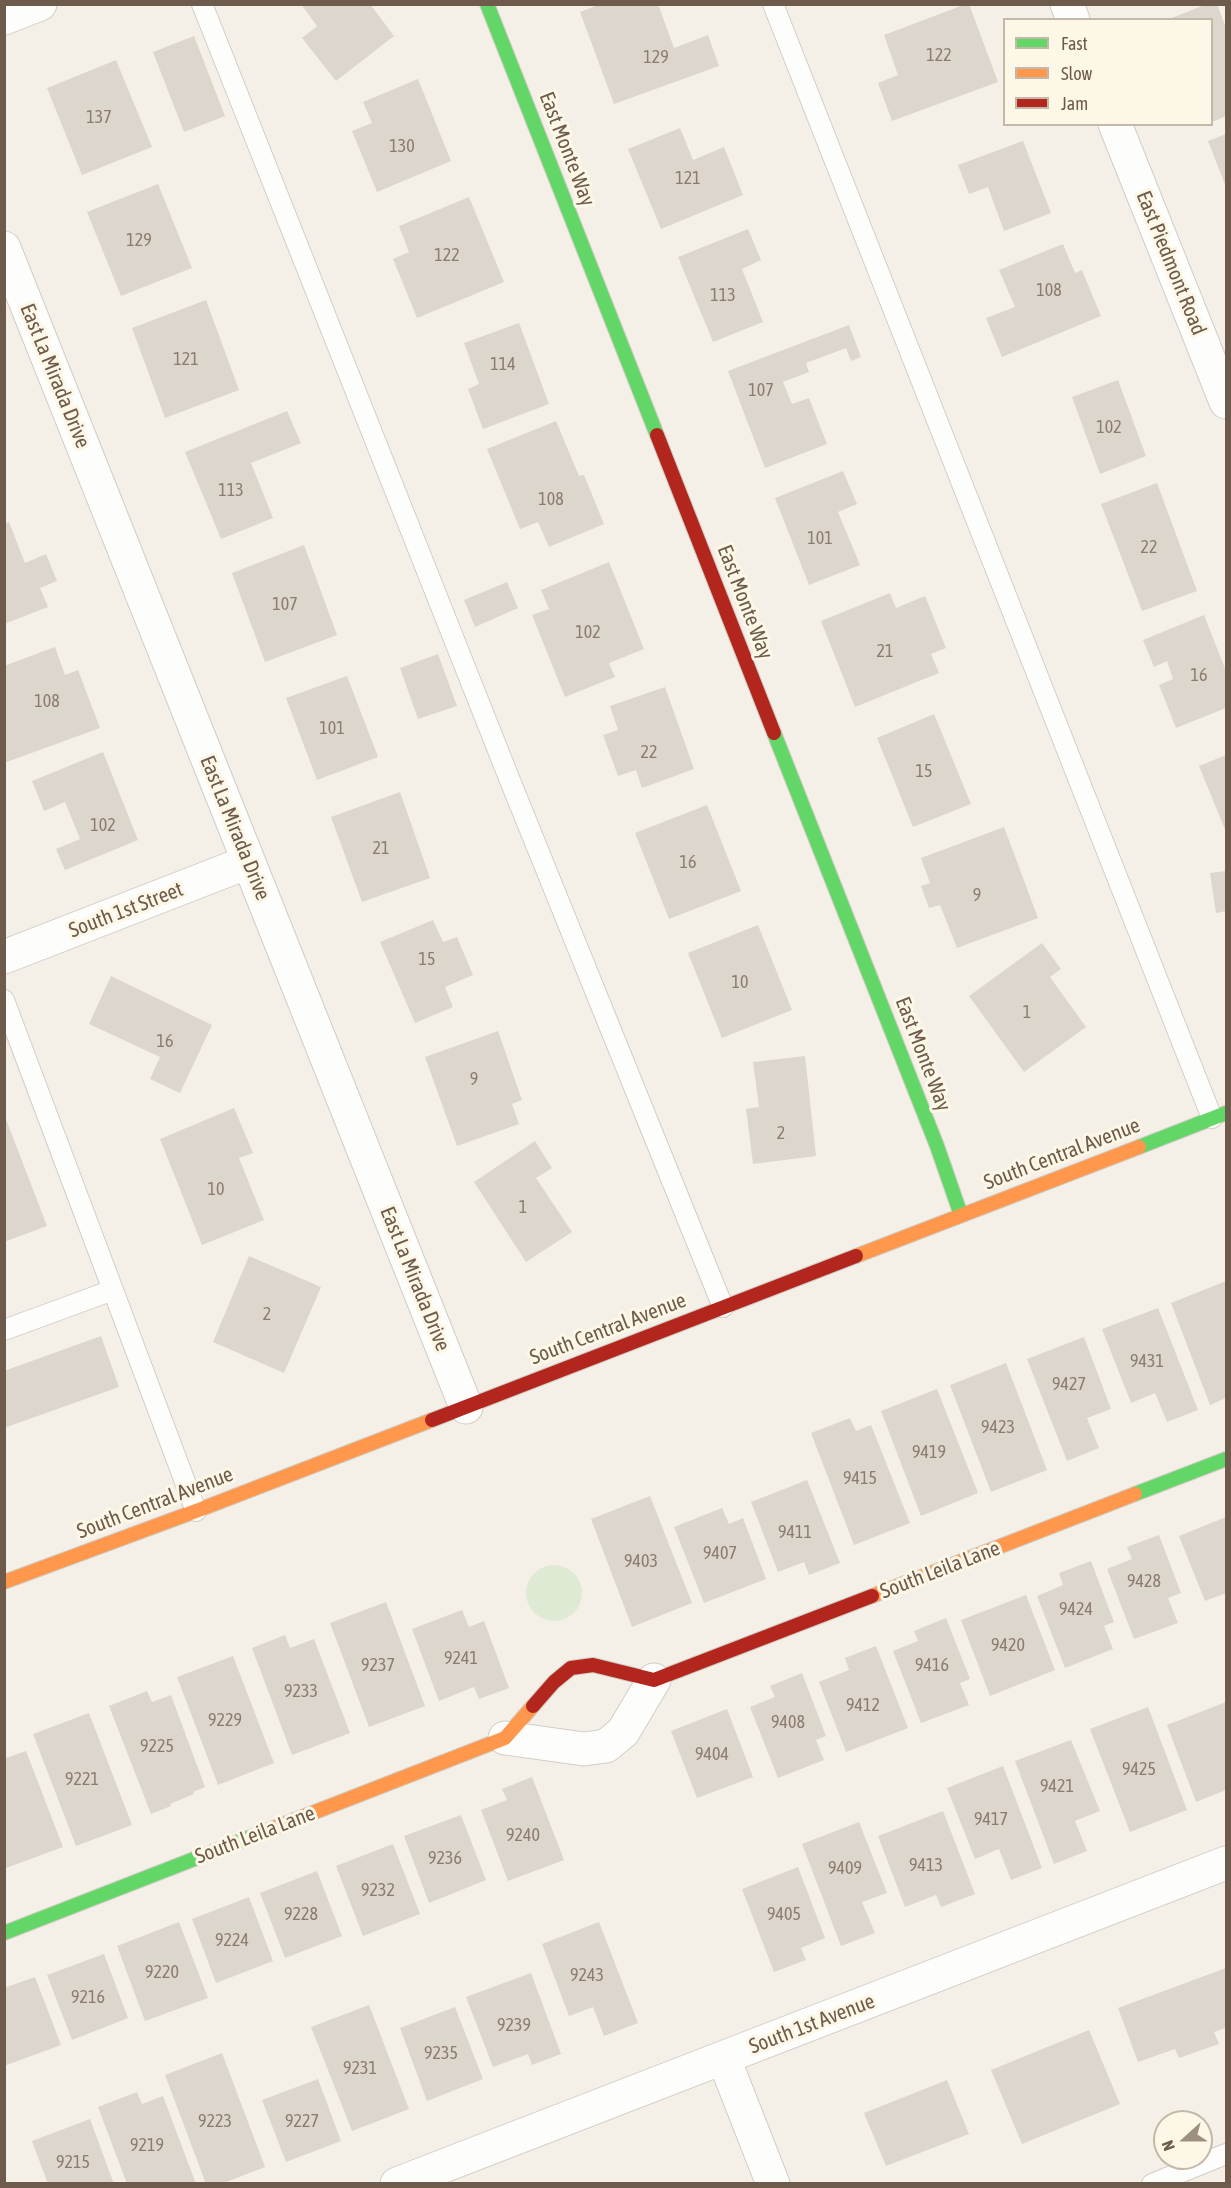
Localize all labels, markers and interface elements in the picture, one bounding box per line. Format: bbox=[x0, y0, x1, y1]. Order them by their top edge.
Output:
legend bbox=[1003, 18, 1213, 126]
text: Fast bbox=[1061, 33, 1088, 54]
house number: 122 bbox=[926, 44, 952, 66]
house number: 129 bbox=[643, 46, 669, 68]
text: Slow bbox=[1061, 63, 1092, 84]
street label: East Monte Way bbox=[534, 88, 600, 210]
text: Jam bbox=[1061, 93, 1088, 114]
house number: 137 bbox=[86, 106, 112, 128]
house number: 130 bbox=[389, 135, 415, 157]
house number: 121 bbox=[675, 167, 701, 189]
street label: East Piedmont Road bbox=[1131, 187, 1211, 339]
house number: 129 bbox=[126, 229, 152, 251]
house number: 122 bbox=[434, 244, 460, 266]
house number: 108 bbox=[1036, 279, 1062, 301]
house number: 113 bbox=[710, 284, 736, 306]
street label: East La Mirada Drive bbox=[15, 300, 95, 452]
house number: 121 bbox=[173, 348, 199, 370]
house number: 114 bbox=[490, 353, 516, 375]
house number: 107 bbox=[748, 379, 774, 401]
house number: 102 bbox=[1096, 416, 1122, 438]
house number: 113 bbox=[218, 479, 244, 501]
house number: 108 bbox=[538, 488, 564, 510]
house number: 101 bbox=[807, 527, 833, 549]
house number: 22 bbox=[1141, 536, 1157, 558]
street label: East Monte Way bbox=[712, 541, 778, 663]
house number: 107 bbox=[272, 593, 298, 615]
house number: 102 bbox=[575, 621, 601, 643]
house number: 21 bbox=[877, 640, 893, 662]
house number: 16 bbox=[1191, 664, 1207, 686]
house number: 108 bbox=[34, 690, 60, 712]
house number: 101 bbox=[319, 717, 345, 739]
house number: 22 bbox=[641, 741, 657, 763]
street label: East La Mirada Drive bbox=[195, 752, 275, 904]
house number: 15 bbox=[916, 760, 932, 782]
house number: 102 bbox=[90, 814, 116, 836]
house number: 21 bbox=[373, 837, 389, 859]
house number: 16 bbox=[680, 851, 696, 873]
street label: South 1st Street bbox=[65, 877, 187, 943]
house number: 9 bbox=[973, 884, 981, 906]
house number: 15 bbox=[419, 948, 435, 970]
house number: 10 bbox=[732, 971, 748, 993]
street label: East Monte Way bbox=[890, 993, 956, 1115]
house number: 1 bbox=[1023, 1001, 1031, 1023]
house number: 16 bbox=[157, 1030, 173, 1052]
house number: 9 bbox=[470, 1068, 478, 1090]
street label: South Central Avenue bbox=[980, 1113, 1144, 1195]
house number: 2 bbox=[777, 1122, 785, 1144]
house number: 10 bbox=[208, 1178, 224, 1200]
house number: 1 bbox=[519, 1196, 527, 1218]
street label: East La Mirada Drive bbox=[375, 1203, 455, 1355]
street label: South Central Avenue bbox=[526, 1288, 690, 1370]
house number: 2 bbox=[263, 1303, 271, 1325]
house number: 9431 bbox=[1130, 1350, 1164, 1372]
house number: 9427 bbox=[1052, 1373, 1086, 1395]
house number: 9423 bbox=[981, 1416, 1015, 1438]
house number: 9419 bbox=[912, 1441, 946, 1463]
street label: South Central Avenue bbox=[73, 1462, 237, 1544]
house number: 9415 bbox=[843, 1467, 877, 1489]
house number: 9411 bbox=[778, 1521, 812, 1543]
street label: South Leila Lane bbox=[877, 1536, 1003, 1604]
house number: 9407 bbox=[703, 1542, 737, 1564]
house number: 9403 bbox=[624, 1550, 658, 1572]
house number: 9428 bbox=[1127, 1570, 1161, 1592]
house number: 9424 bbox=[1059, 1598, 1093, 1620]
house number: 9420 bbox=[991, 1634, 1025, 1656]
house number: 9241 bbox=[444, 1647, 478, 1669]
house number: 9237 bbox=[361, 1654, 395, 1676]
house number: 9416 bbox=[915, 1654, 949, 1676]
house number: 9233 bbox=[284, 1680, 318, 1702]
house number: 9412 bbox=[846, 1694, 880, 1716]
house number: 9229 bbox=[208, 1709, 242, 1731]
house number: 9408 bbox=[771, 1711, 805, 1733]
house number: 9225 bbox=[140, 1735, 174, 1757]
house number: 9404 bbox=[695, 1743, 729, 1765]
house number: 9425 bbox=[1122, 1758, 1156, 1780]
house number: 9221 bbox=[65, 1768, 99, 1790]
house number: 9421 bbox=[1040, 1775, 1074, 1797]
street label: South Leila Lane bbox=[192, 1801, 318, 1869]
house number: 9417 bbox=[974, 1808, 1008, 1830]
house number: 9240 bbox=[506, 1824, 540, 1846]
house number: 9236 bbox=[428, 1847, 462, 1869]
house number: 9413 bbox=[909, 1854, 943, 1876]
house number: 9409 bbox=[828, 1857, 862, 1879]
house number: 9232 bbox=[361, 1879, 395, 1901]
house number: 9228 bbox=[284, 1903, 318, 1925]
house number: 9405 bbox=[767, 1903, 801, 1925]
house number: 9224 bbox=[215, 1929, 249, 1951]
house number: 9220 bbox=[145, 1961, 179, 1983]
house number: 9243 bbox=[570, 1964, 604, 1986]
house number: 9216 bbox=[71, 1986, 105, 2008]
street label: South 1st Avenue bbox=[746, 1989, 878, 2059]
house number: 9239 bbox=[497, 2014, 531, 2036]
house number: 9235 bbox=[424, 2042, 458, 2064]
house number: 9231 bbox=[343, 2057, 377, 2079]
house number: 9223 bbox=[198, 2110, 232, 2132]
house number: 9227 bbox=[285, 2110, 319, 2132]
north arrow bbox=[1153, 2110, 1213, 2170]
house number: 9219 bbox=[130, 2134, 164, 2156]
text: N bbox=[1158, 2138, 1178, 2153]
house number: 9215 bbox=[56, 2151, 90, 2173]

